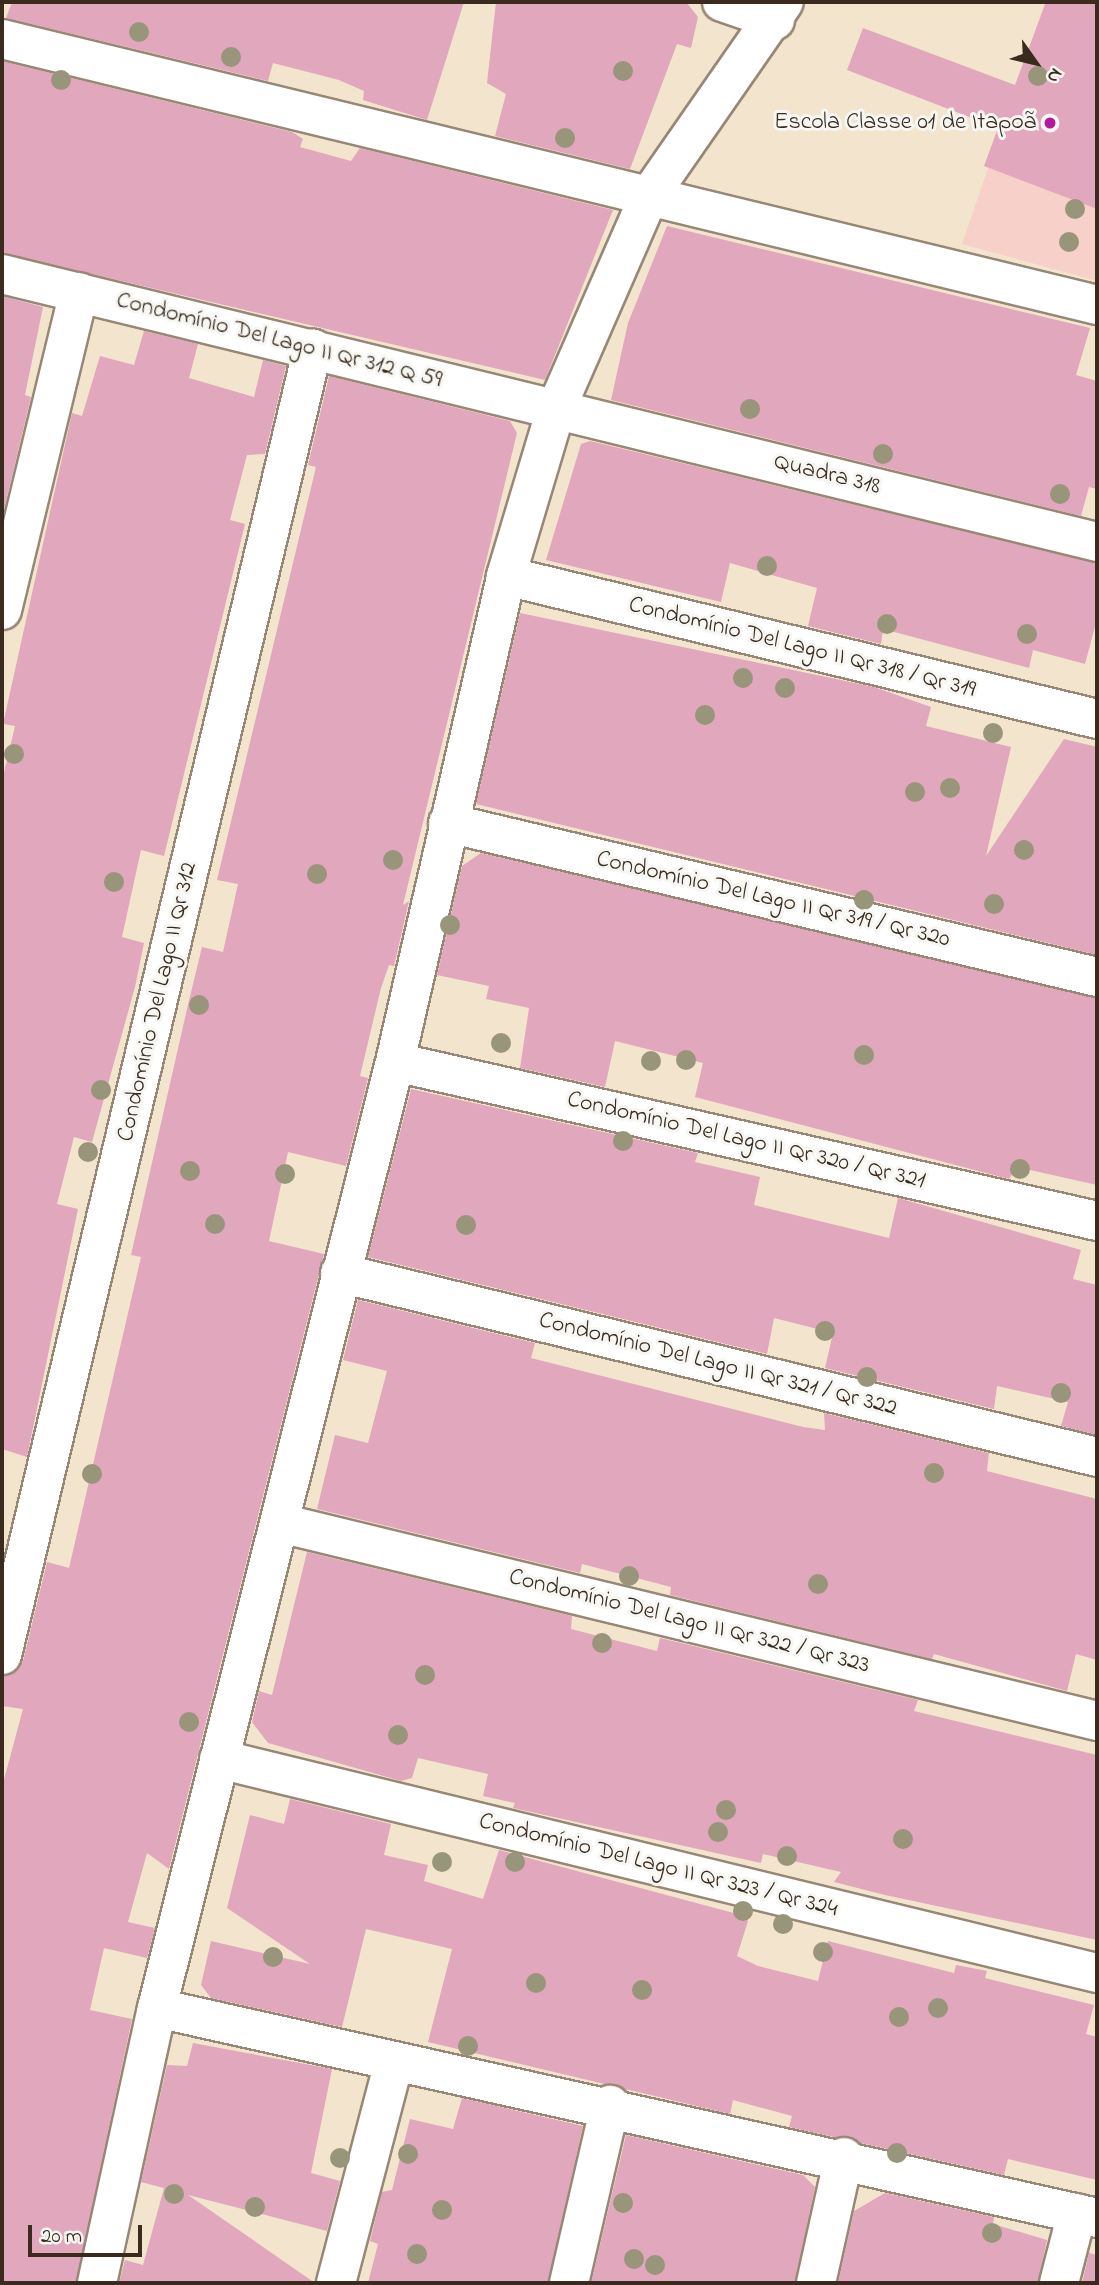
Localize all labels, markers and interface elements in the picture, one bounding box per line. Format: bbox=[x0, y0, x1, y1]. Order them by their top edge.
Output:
north arrow bbox=[1001, 28, 1071, 98]
text: N bbox=[1039, 62, 1069, 88]
place label: Escola Classe 01 de Itapoã bbox=[774, 109, 1036, 137]
marker: Escola Classe 01 de Itapoã bbox=[1042, 115, 1058, 131]
street label: Condomínio Del Lago II Qr 312 Q 59 bbox=[113, 287, 445, 395]
street label: Quadra 318 bbox=[771, 448, 883, 502]
street label: Condomínio Del Lago II Qr 318 / Qr 319 bbox=[626, 591, 978, 705]
street label: Condomínio Del Lago II Qr 319 / Qr 320 bbox=[593, 845, 953, 955]
street label: Condomínio Del Lago II Qr 312 bbox=[112, 859, 204, 1145]
street label: Condomínio Del Lago II Qr 320 / Qr 321 bbox=[564, 1086, 928, 1196]
street label: Condomínio Del Lago II Qr 321 / Qr 322 bbox=[536, 1306, 900, 1424]
street label: Condomínio Del Lago II Qr 322 / Qr 323 bbox=[506, 1563, 872, 1681]
street label: Condomínio Del Lago II Qr 323 / Qr 324 bbox=[476, 1807, 840, 1925]
scale bar bbox=[32, 2212, 145, 2256]
text: 20 m bbox=[41, 2222, 82, 2252]

